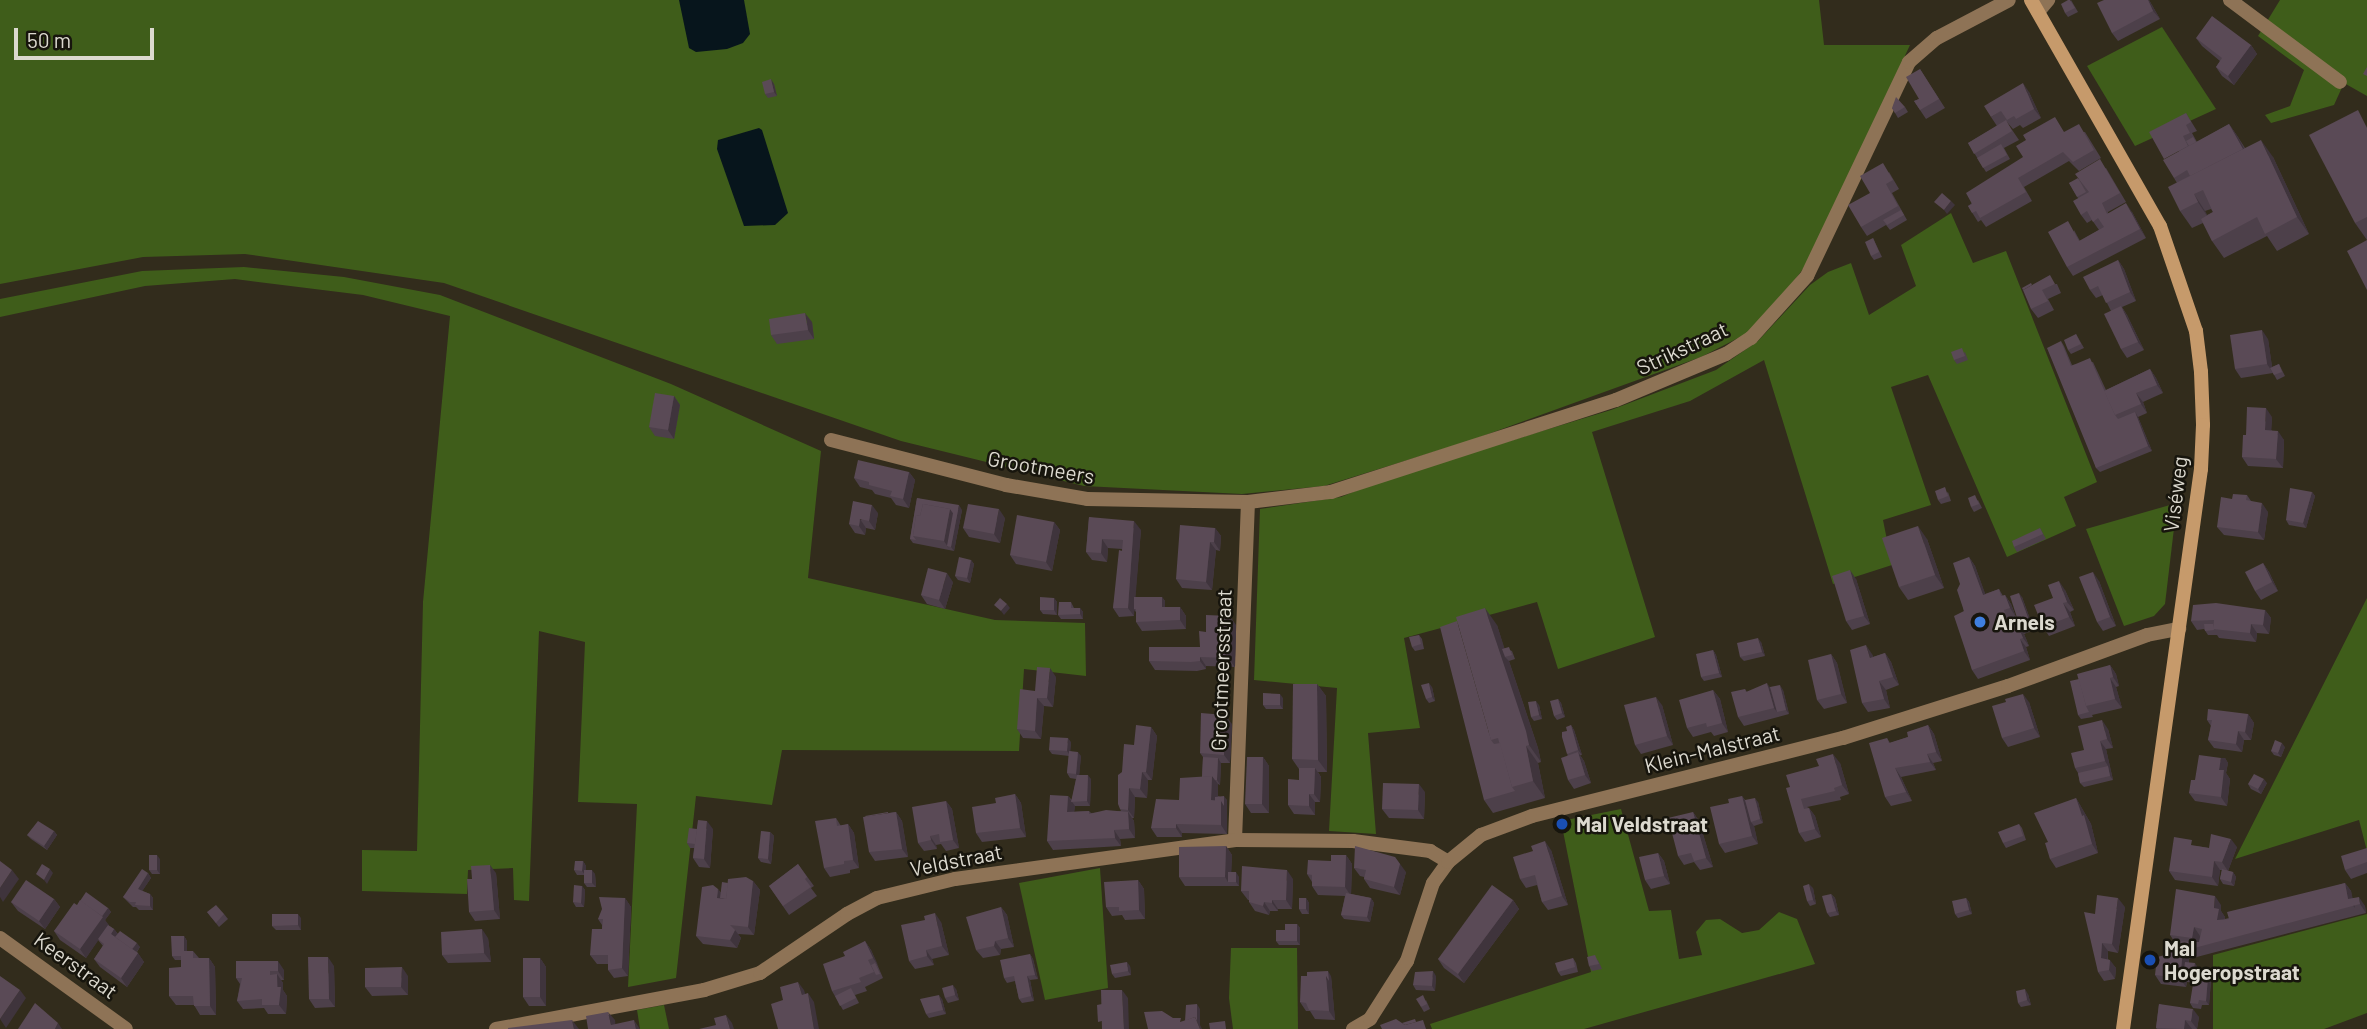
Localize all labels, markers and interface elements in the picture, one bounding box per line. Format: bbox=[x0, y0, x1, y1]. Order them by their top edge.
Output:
scale bar bbox=[18, 14, 158, 58]
text: 50 m bbox=[27, 27, 71, 52]
street label: Strikstraat bbox=[1632, 316, 1732, 380]
street label: Grootmeers bbox=[986, 445, 1096, 489]
street label: Viséweg bbox=[2158, 455, 2192, 533]
street label: Grootmeersstraat bbox=[1206, 589, 1236, 751]
place label: Arnels bbox=[1994, 609, 2055, 635]
marker: Arnels bbox=[1972, 614, 1988, 630]
street label: Klein-Malstraat bbox=[1642, 720, 1782, 778]
place label: Mal Veldstraat bbox=[1576, 811, 1708, 837]
marker: Mal Veldstraat bbox=[1554, 816, 1570, 832]
street label: Veldstraat bbox=[908, 839, 1004, 881]
street label: Keerstraat bbox=[29, 926, 123, 1004]
place label: Mal Hogeropstraat bbox=[2164, 935, 2300, 985]
marker: Mal Hogeropstraat bbox=[2142, 952, 2158, 968]

